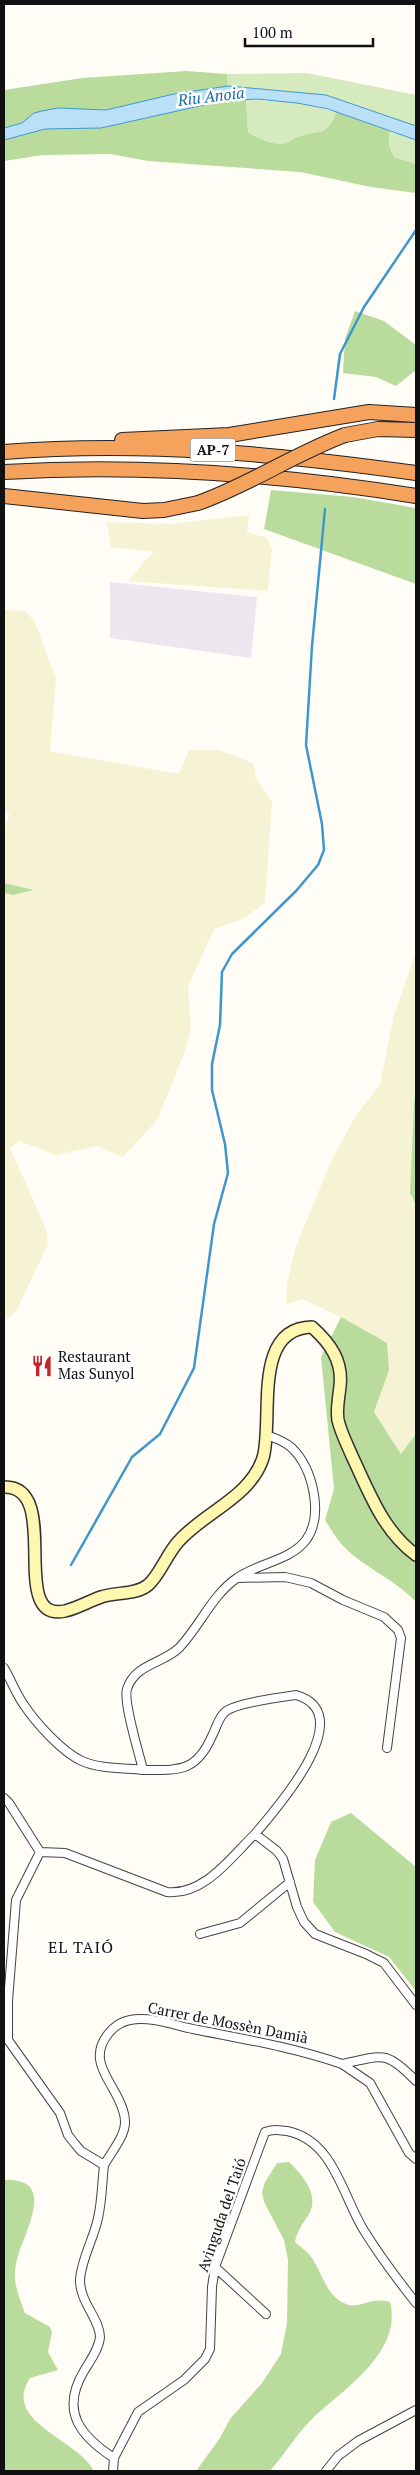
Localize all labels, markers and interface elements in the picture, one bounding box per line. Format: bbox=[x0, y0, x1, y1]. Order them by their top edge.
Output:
scale bar bbox=[245, 15, 372, 47]
text: 100 m bbox=[252, 22, 293, 42]
water label: Riu Anoia bbox=[175, 81, 246, 111]
road number: AP-7 bbox=[190, 438, 236, 462]
place label: Restaurant Mas Sunyol bbox=[58, 1346, 134, 1383]
restaurant icon: Restaurant Mas Sunyol bbox=[29, 1353, 55, 1379]
district label: EL TAIÓ bbox=[48, 1936, 114, 1958]
street label: Carrer de Mossèn Damià bbox=[146, 1997, 310, 2047]
street label: Avinguda del Taió bbox=[192, 2155, 250, 2274]

